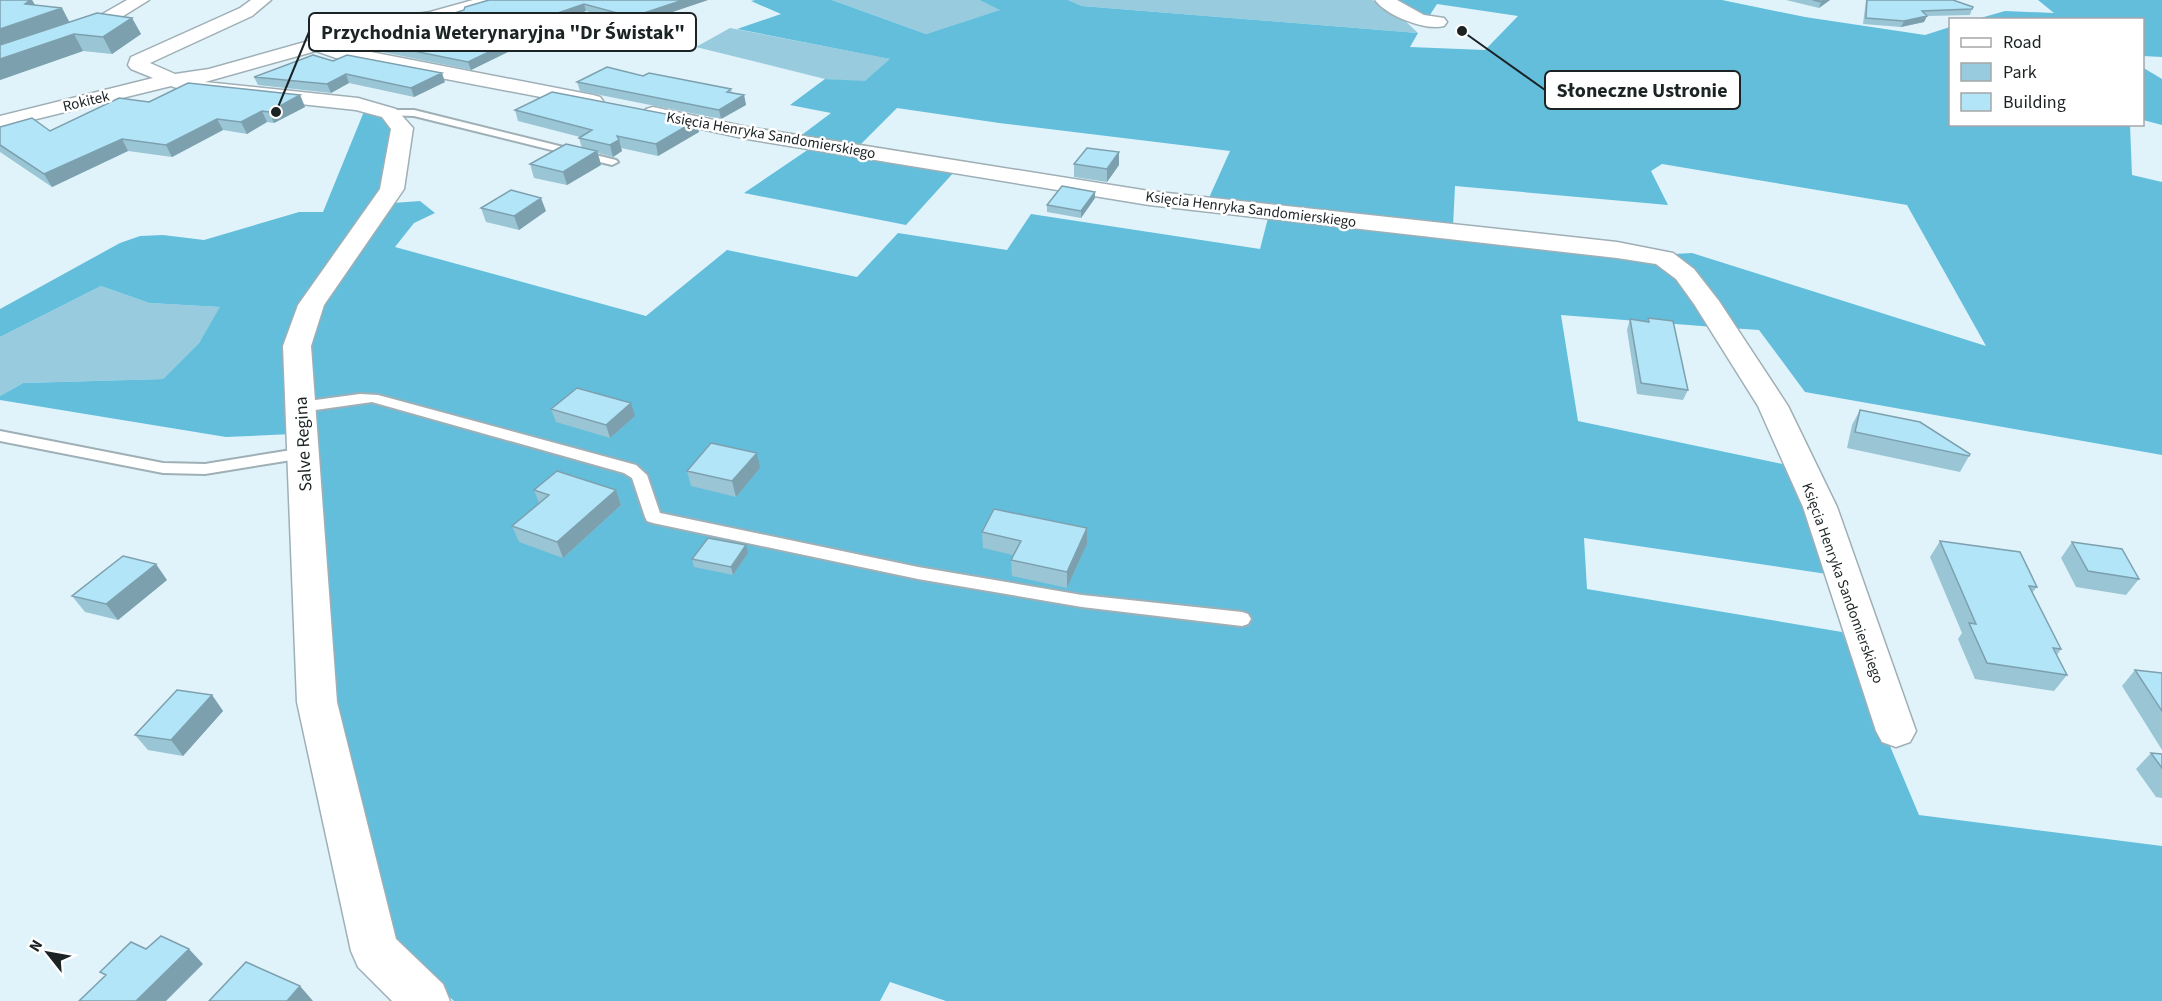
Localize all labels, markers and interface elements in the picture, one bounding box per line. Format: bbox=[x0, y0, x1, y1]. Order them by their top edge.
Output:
callout: Przychodnia Weterynaryjna "Dr Świstak" bbox=[309, 13, 696, 51]
legend bbox=[1949, 18, 2144, 126]
text: Przychodnia Weterynaryjna "Dr Świstak" bbox=[321, 19, 685, 47]
text: Road bbox=[2003, 30, 2042, 55]
text: Park bbox=[2003, 60, 2037, 85]
callout: Słoneczne Ustronie bbox=[1545, 71, 1740, 109]
text: Słoneczne Ustronie bbox=[1557, 77, 1728, 105]
street label: Rokitek bbox=[61, 85, 112, 117]
text: Building bbox=[2003, 90, 2066, 115]
street label: Księcia Henryka Sandomierskiego bbox=[665, 107, 877, 164]
street label: Księcia Henryka Sandomierskiego bbox=[1144, 186, 1358, 233]
street label: Salve Regina bbox=[289, 396, 318, 492]
street label: Księcia Henryka Sandomierskiego bbox=[1796, 480, 1889, 686]
north arrow bbox=[18, 923, 78, 983]
text: N bbox=[24, 936, 48, 956]

